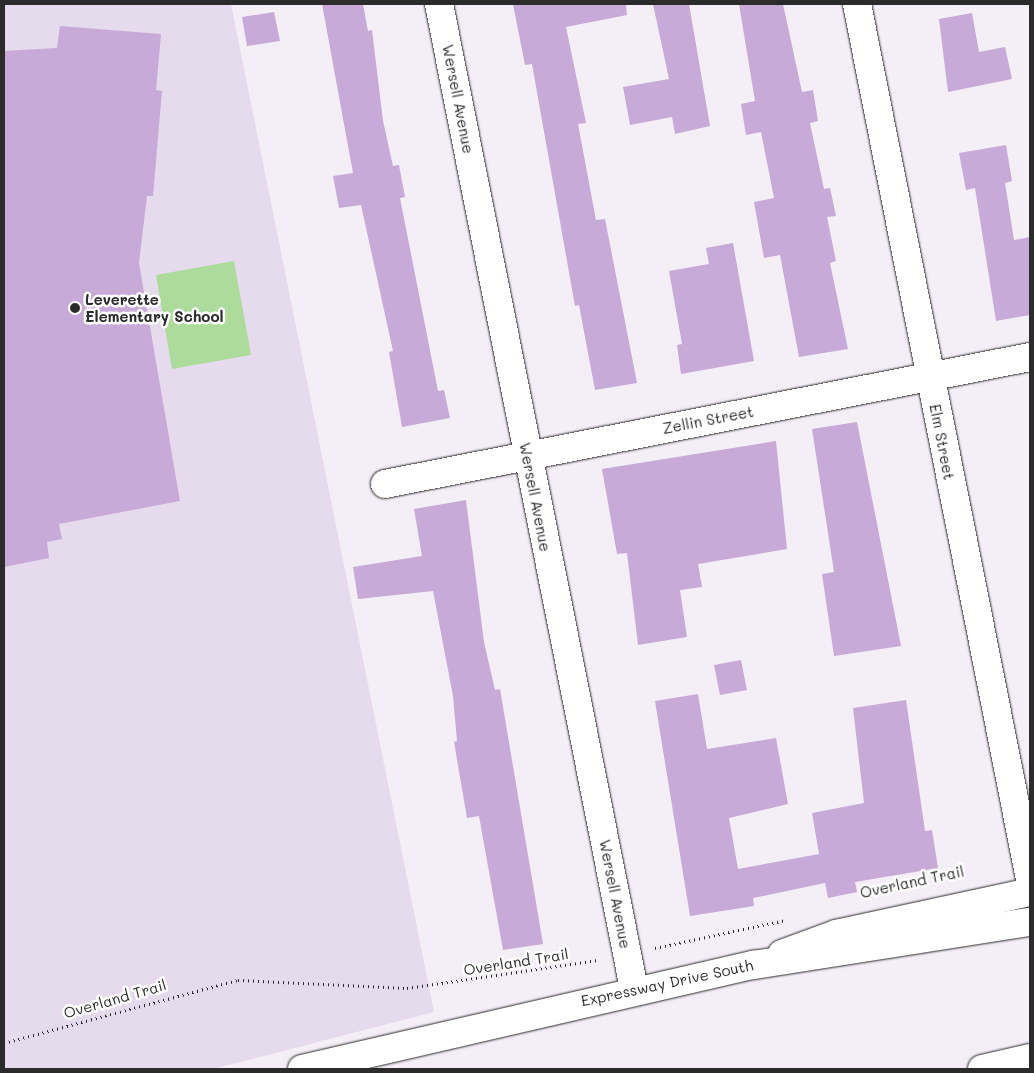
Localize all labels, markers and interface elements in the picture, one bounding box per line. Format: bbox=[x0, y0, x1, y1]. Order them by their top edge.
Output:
street label: Wersell Avenue bbox=[439, 43, 477, 155]
place label: Leverette Elementary School bbox=[85, 290, 224, 325]
marker: Leverette Elementary School bbox=[69, 302, 81, 314]
street label: Zellin Street bbox=[661, 402, 755, 438]
street label: Elm Street bbox=[926, 403, 958, 481]
street label: Wersell Avenue bbox=[516, 441, 554, 553]
street label: Wersell Avenue bbox=[596, 838, 634, 950]
street label: Overland Trail bbox=[858, 862, 966, 902]
street label: Overland Trail bbox=[462, 945, 570, 979]
street label: Expressway Drive South bbox=[579, 956, 755, 1010]
street label: Overland Trail bbox=[62, 976, 168, 1022]

